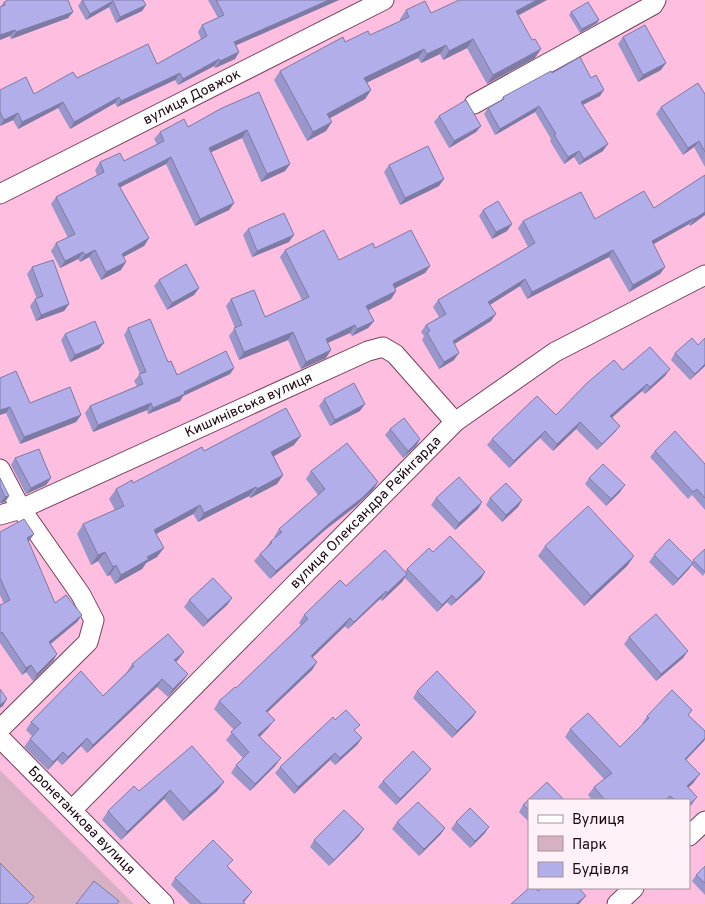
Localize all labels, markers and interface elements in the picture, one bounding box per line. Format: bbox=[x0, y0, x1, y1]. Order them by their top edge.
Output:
street label: вулиця Довжок bbox=[140, 65, 243, 129]
street label: Кишинівська вулиця bbox=[182, 369, 315, 442]
street label: вулиця Олександра Рейнгарда bbox=[287, 433, 445, 593]
street label: Бронетанкова вулиця bbox=[24, 763, 139, 878]
legend bbox=[528, 799, 690, 889]
text: Вулиця bbox=[572, 811, 625, 830]
text: Парк bbox=[572, 836, 607, 855]
text: Будівля bbox=[572, 861, 629, 880]

